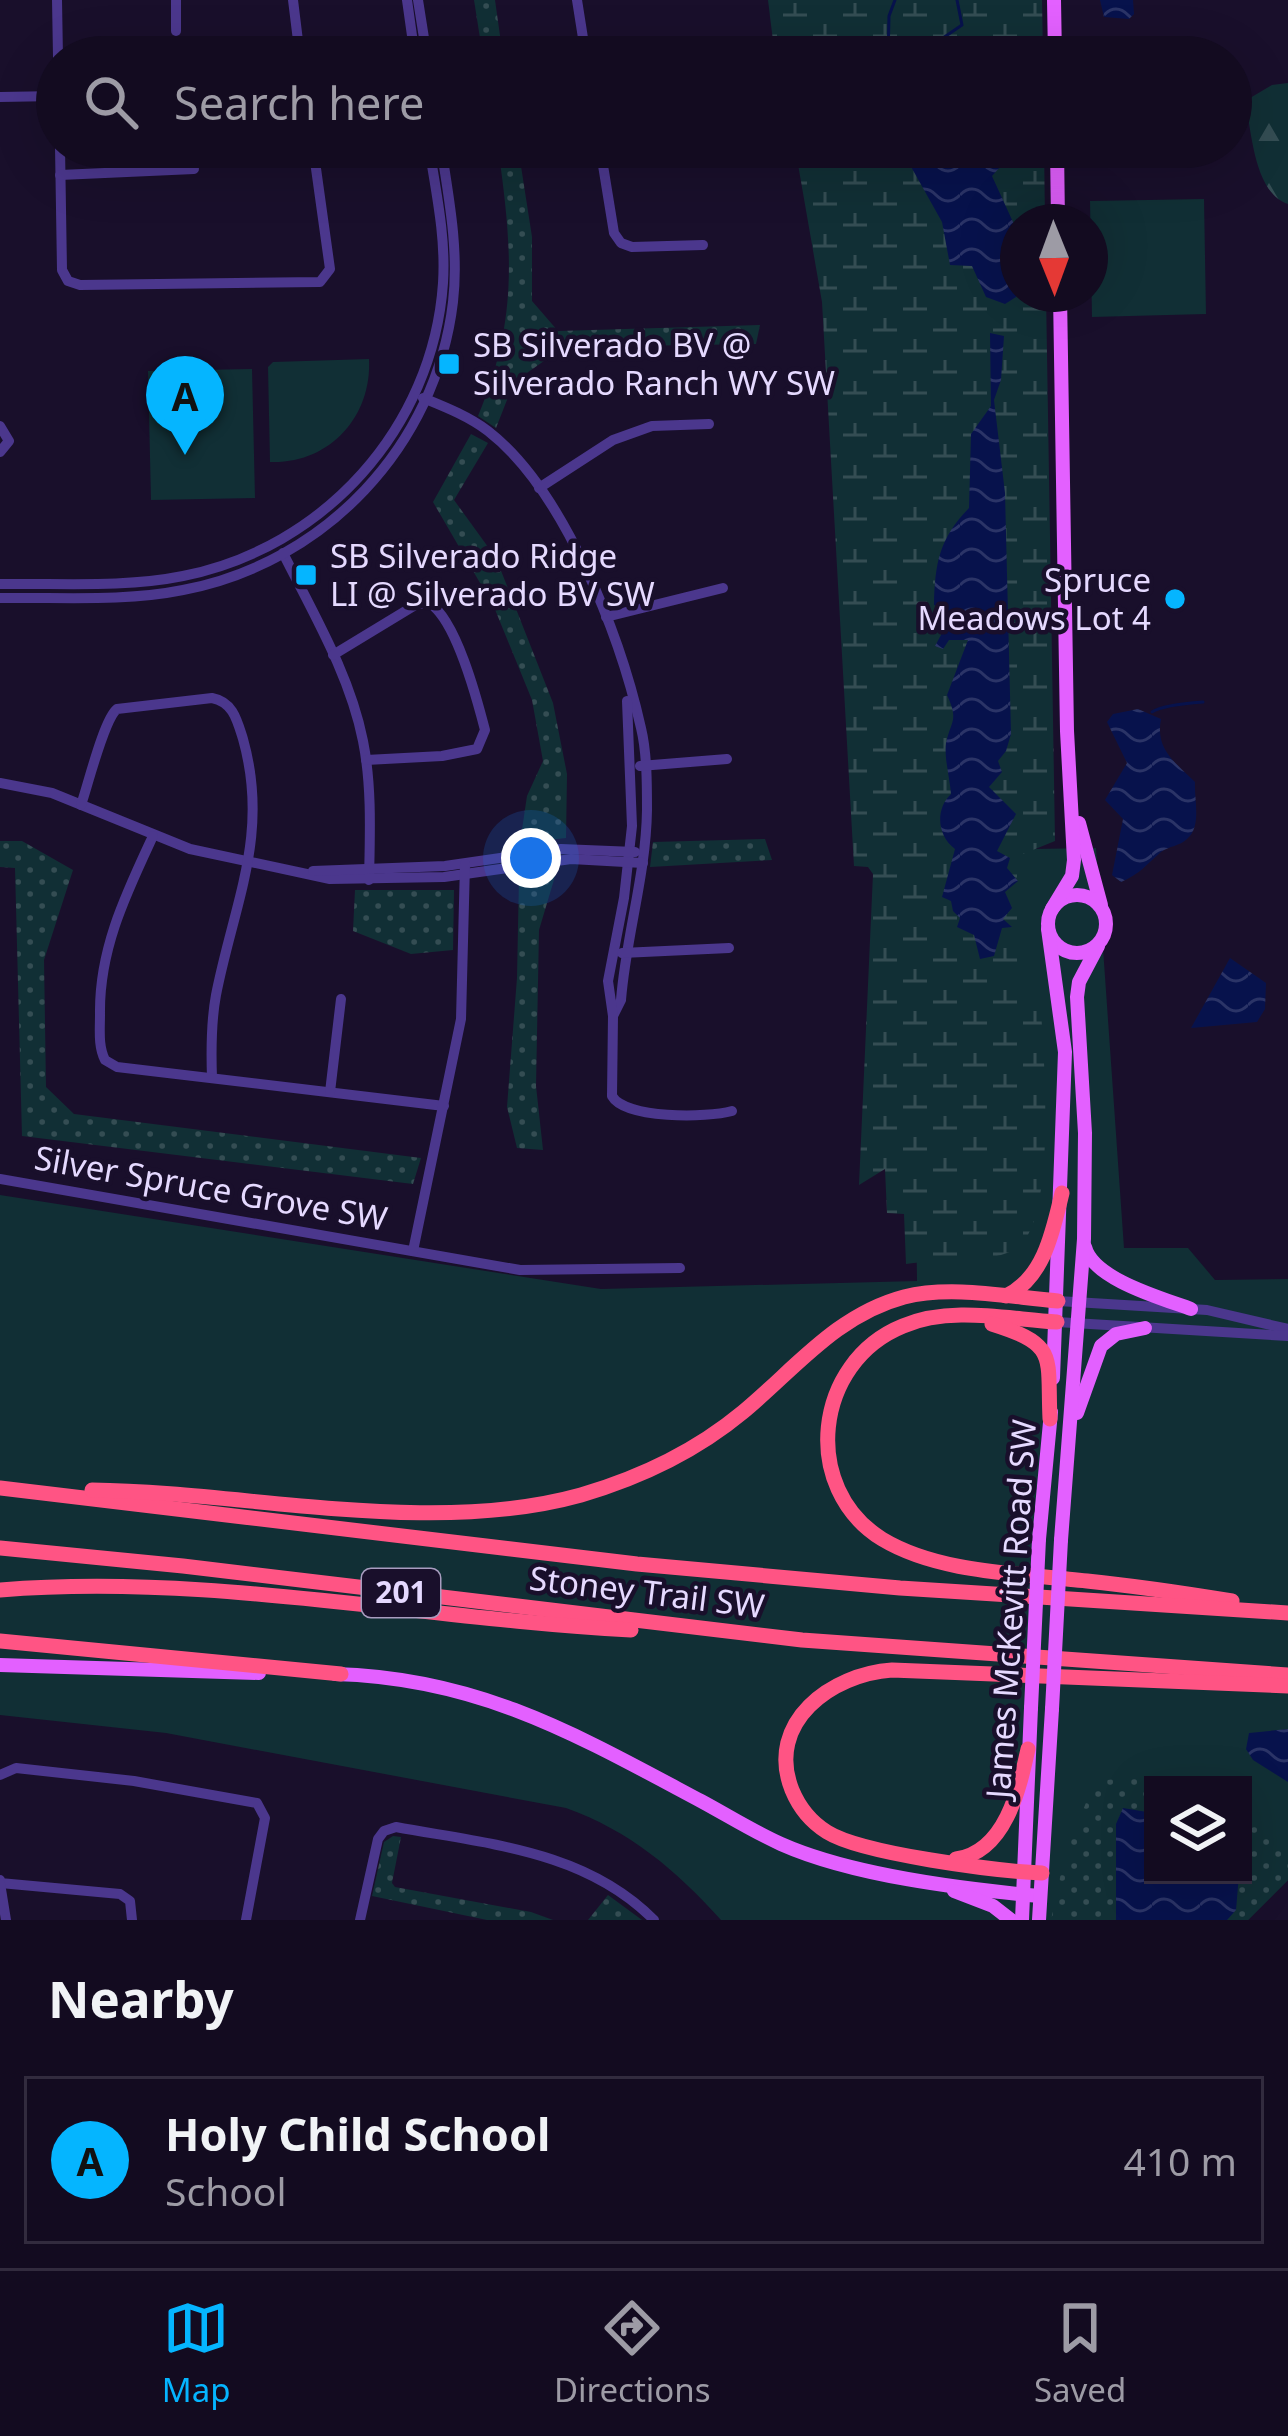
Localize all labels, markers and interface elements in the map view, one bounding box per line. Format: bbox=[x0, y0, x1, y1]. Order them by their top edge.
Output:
search box bbox=[36, 36, 1252, 168]
icon: search bbox=[78, 69, 144, 135]
text: Search here bbox=[174, 72, 424, 133]
north arrow bbox=[1000, 204, 1108, 312]
place label: SB Silverado BV @ Silverado Ranch WY SW bbox=[473, 322, 835, 405]
marker: SB Silverado BV @ Silverado Ranch WY SW bbox=[436, 351, 462, 377]
pin: A bbox=[146, 356, 224, 455]
place label: SB Silverado Ridge LI @ Silverado BV SW bbox=[330, 533, 655, 616]
place label: Spruce Meadows Lot 4 bbox=[917, 557, 1151, 640]
marker: SB Silverado Ridge LI @ Silverado BV SW bbox=[293, 562, 319, 588]
marker: Spruce Meadows Lot 4 bbox=[1162, 586, 1188, 612]
your location bbox=[501, 828, 561, 888]
street label: Silver Spruce Grove SW bbox=[31, 1134, 391, 1241]
street label: James McKevitt Road SW bbox=[975, 1418, 1046, 1803]
street label: Stoney Trail SW bbox=[527, 1555, 767, 1628]
road number: 201 bbox=[362, 1569, 440, 1617]
map controls bbox=[1144, 1776, 1252, 1884]
button: layers bbox=[1144, 1776, 1252, 1884]
text: Nearby bbox=[48, 1963, 234, 2033]
text: Holy Child School bbox=[165, 2103, 550, 2164]
text: A bbox=[77, 2134, 104, 2187]
text: 410 m bbox=[1123, 2134, 1237, 2187]
text: School bbox=[165, 2164, 287, 2217]
tab: Map bbox=[162, 2295, 230, 2412]
tab: Directions bbox=[554, 2295, 711, 2412]
tab: Saved bbox=[1034, 2295, 1126, 2412]

